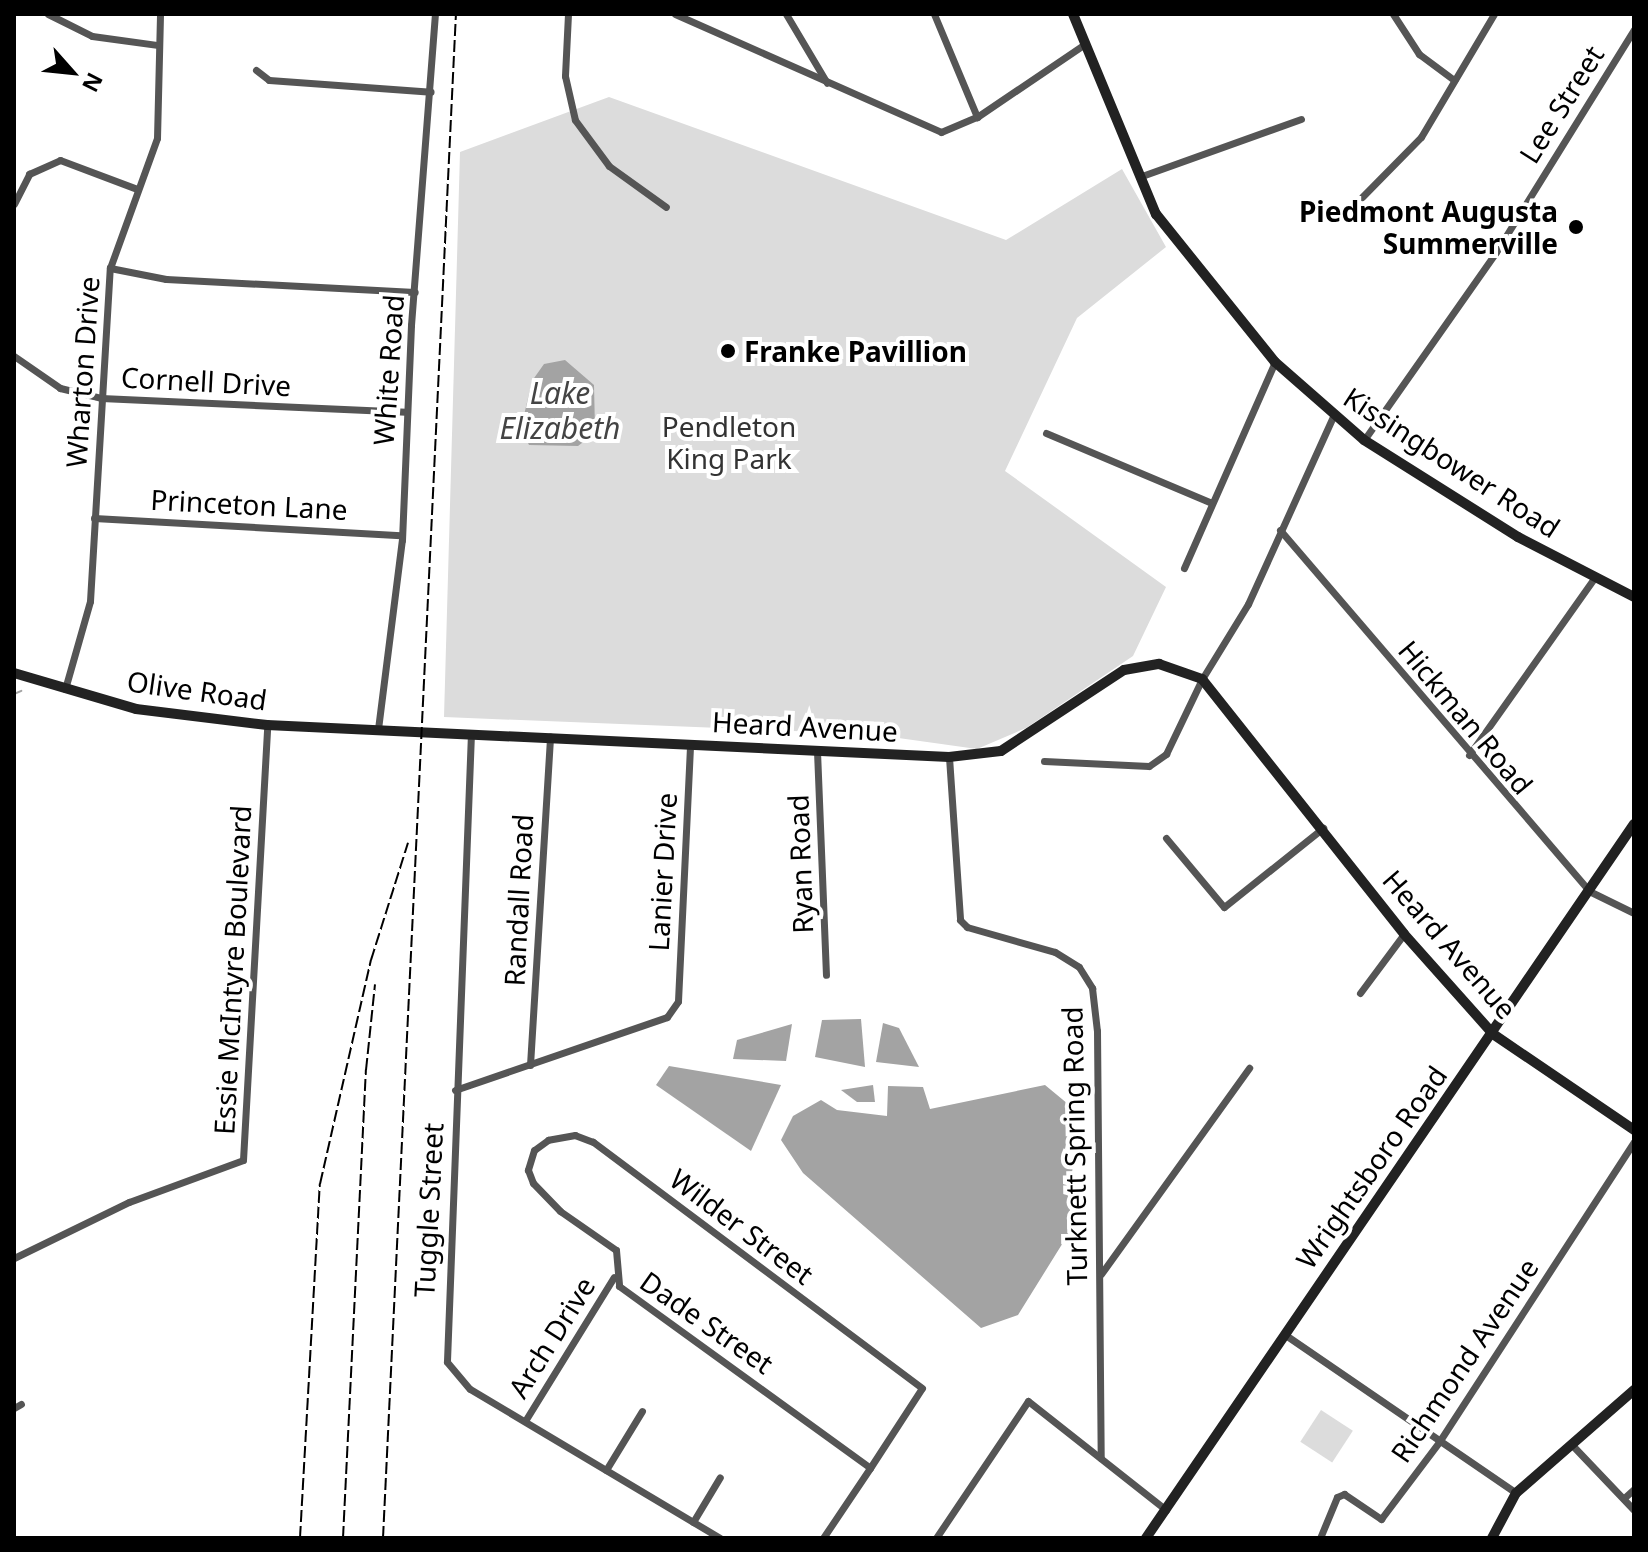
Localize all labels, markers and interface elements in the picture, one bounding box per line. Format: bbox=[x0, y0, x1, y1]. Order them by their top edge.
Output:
north arrow bbox=[32, 32, 112, 112]
street label: Lee Street bbox=[1512, 39, 1610, 169]
text: N bbox=[76, 68, 111, 98]
place label: Piedmont Augusta Summerville bbox=[1299, 194, 1558, 260]
marker: Piedmont Augusta Summerville bbox=[1565, 216, 1587, 238]
street label: Wharton Drive bbox=[59, 275, 105, 469]
street label: White Road bbox=[366, 293, 410, 447]
place label: Franke Pavillion bbox=[744, 334, 967, 368]
marker: Franke Pavillion bbox=[719, 342, 737, 360]
street label: Cornell Drive bbox=[120, 360, 292, 402]
water label: Lake Elizabeth bbox=[500, 375, 620, 446]
street label: Kissingbower Road bbox=[1338, 380, 1566, 544]
park label: Pendleton King Park bbox=[662, 409, 796, 475]
street label: Princeton Lane bbox=[150, 482, 348, 526]
street label: Hickman Road bbox=[1392, 633, 1540, 801]
street label: Olive Road bbox=[125, 664, 269, 716]
street label: Heard Avenue bbox=[711, 704, 899, 748]
street label: Lanier Drive bbox=[641, 792, 683, 952]
street label: Ryan Road bbox=[781, 794, 819, 934]
street label: Essie McIntyre Boulevard bbox=[207, 804, 257, 1136]
street label: Randall Road bbox=[497, 813, 539, 987]
street label: Heard Avenue bbox=[1376, 863, 1524, 1025]
street label: Turknett Spring Road bbox=[1055, 1006, 1093, 1286]
street label: Wrightsboro Road bbox=[1289, 1059, 1453, 1275]
street label: Tuggle Street bbox=[407, 1122, 449, 1298]
street label: Wilder Street bbox=[664, 1161, 820, 1291]
street label: Richmond Avenue bbox=[1383, 1252, 1545, 1468]
street label: Dade Street bbox=[634, 1264, 780, 1380]
street label: Arch Drive bbox=[501, 1270, 601, 1404]

